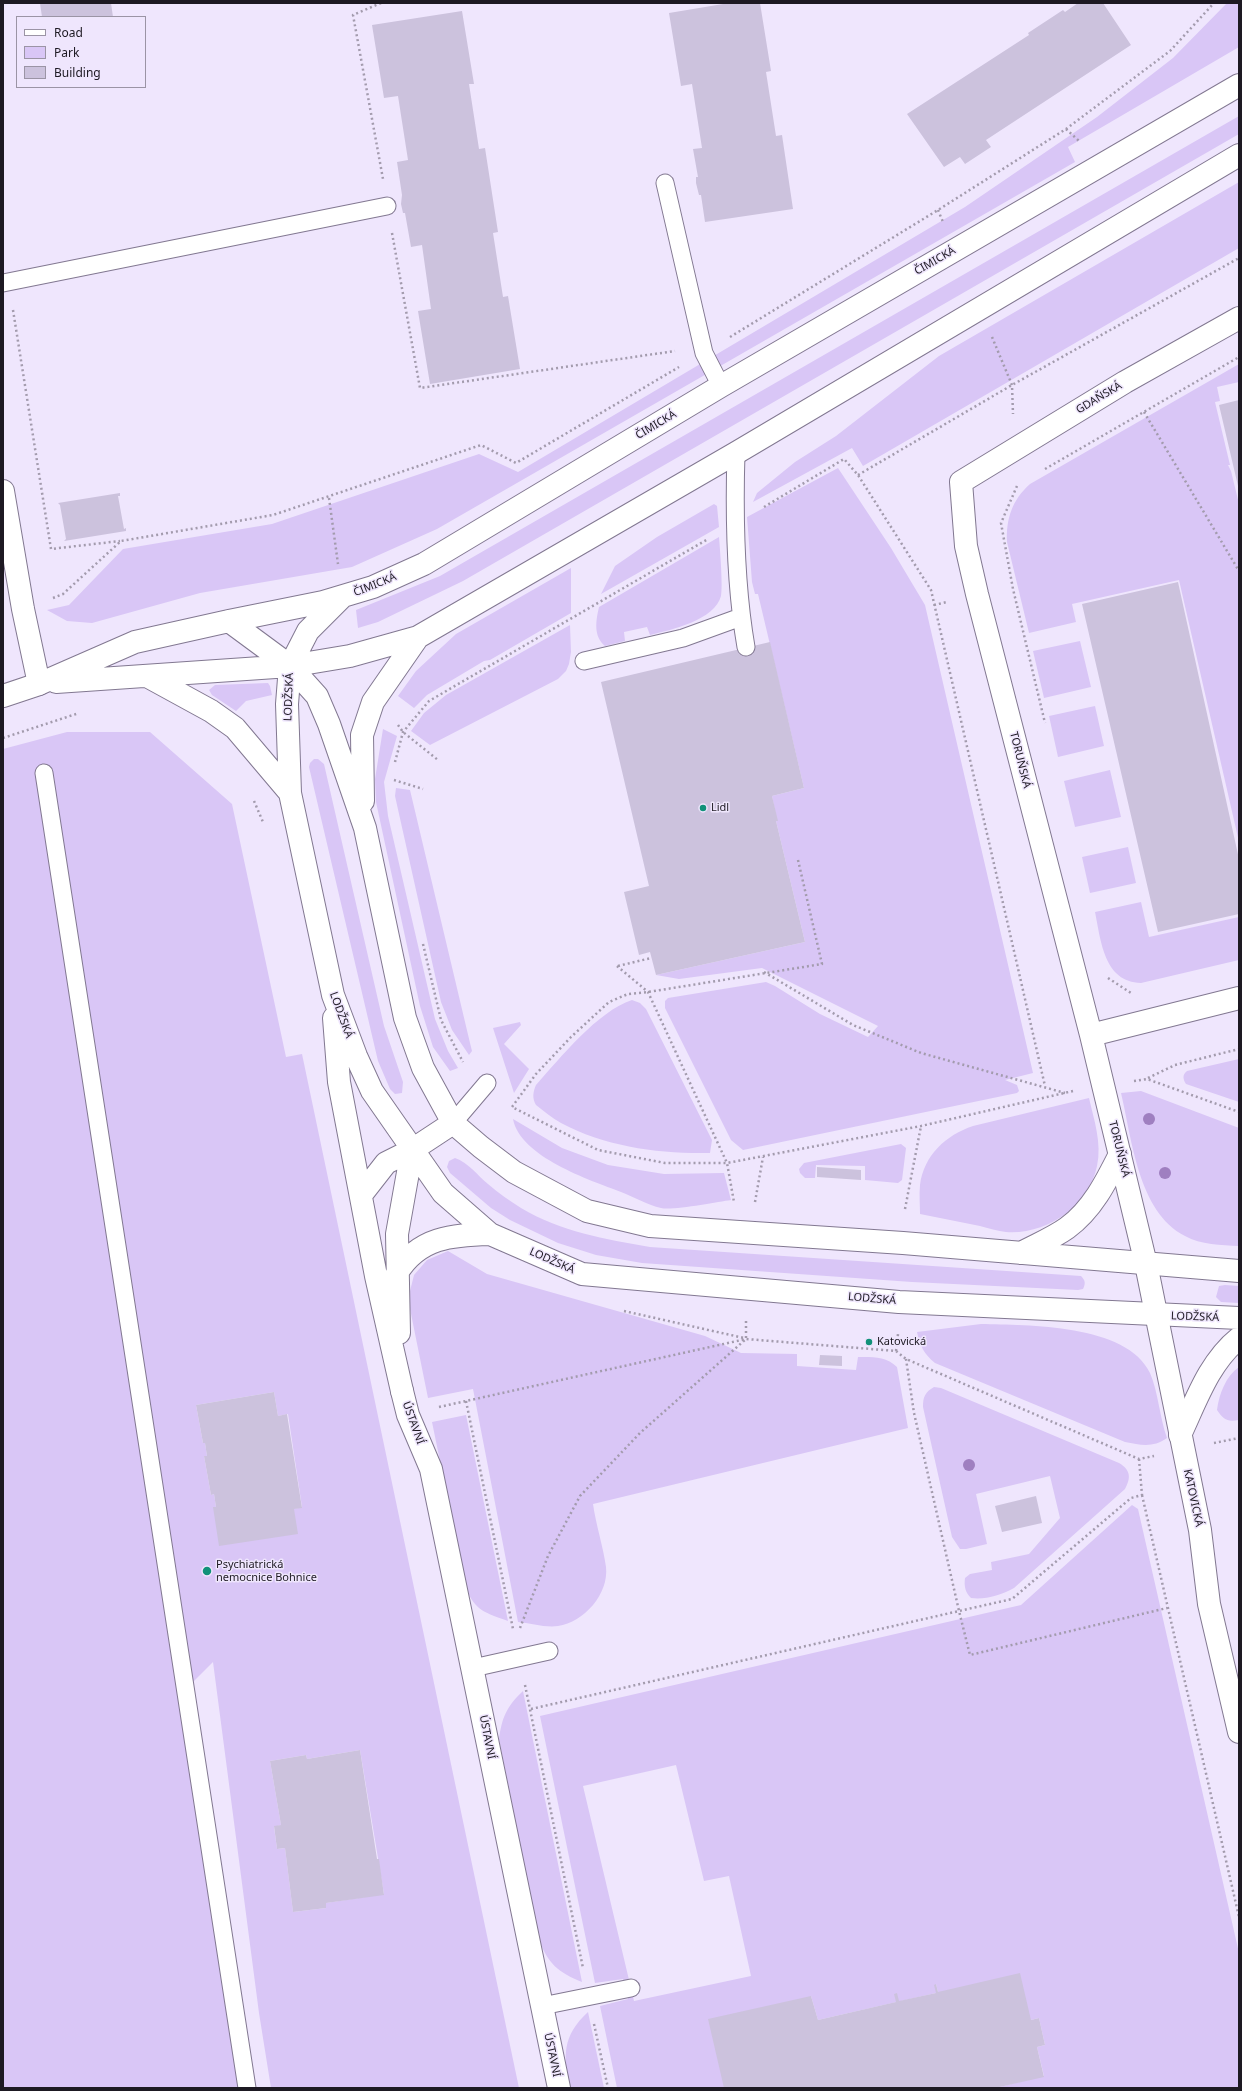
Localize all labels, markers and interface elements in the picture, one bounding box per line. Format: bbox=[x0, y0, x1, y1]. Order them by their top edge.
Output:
legend bbox=[16, 16, 146, 88]
text: Road bbox=[54, 24, 83, 41]
text: Park bbox=[54, 44, 79, 61]
text: Building bbox=[54, 64, 101, 81]
street label: ČIMICKÁ bbox=[912, 244, 958, 278]
street label: GDAŇSKÁ bbox=[1074, 379, 1124, 417]
street label: ČIMICKÁ bbox=[633, 408, 679, 442]
street label: ČIMICKÁ bbox=[352, 570, 398, 600]
street label: LODŽSKÁ bbox=[282, 673, 296, 721]
street label: TORUŇSKÁ bbox=[1007, 730, 1033, 790]
place label: Lidl bbox=[711, 801, 729, 815]
marker: Lidl bbox=[698, 803, 708, 813]
street label: LODŽSKÁ bbox=[327, 990, 355, 1040]
street label: TORUŇSKÁ bbox=[1106, 1119, 1132, 1179]
street label: LODŽSKÁ bbox=[527, 1245, 577, 1277]
street label: LODŽSKÁ bbox=[847, 1290, 897, 1308]
street label: LODŽSKÁ bbox=[1171, 1310, 1219, 1324]
place label: Katovická bbox=[877, 1335, 926, 1349]
marker: Katovická bbox=[864, 1337, 874, 1347]
street label: ÚSTAVNÍ bbox=[399, 1400, 427, 1446]
street label: KATOVICKÁ bbox=[1180, 1468, 1206, 1528]
place label: Psychiatrická nemocnice Bohnice bbox=[216, 1558, 317, 1584]
marker: Psychiatrická nemocnice Bohnice bbox=[201, 1565, 213, 1577]
street label: ÚSTAVNÍ bbox=[476, 1714, 498, 1760]
street label: ÚSTAVNÍ bbox=[541, 2032, 563, 2078]

